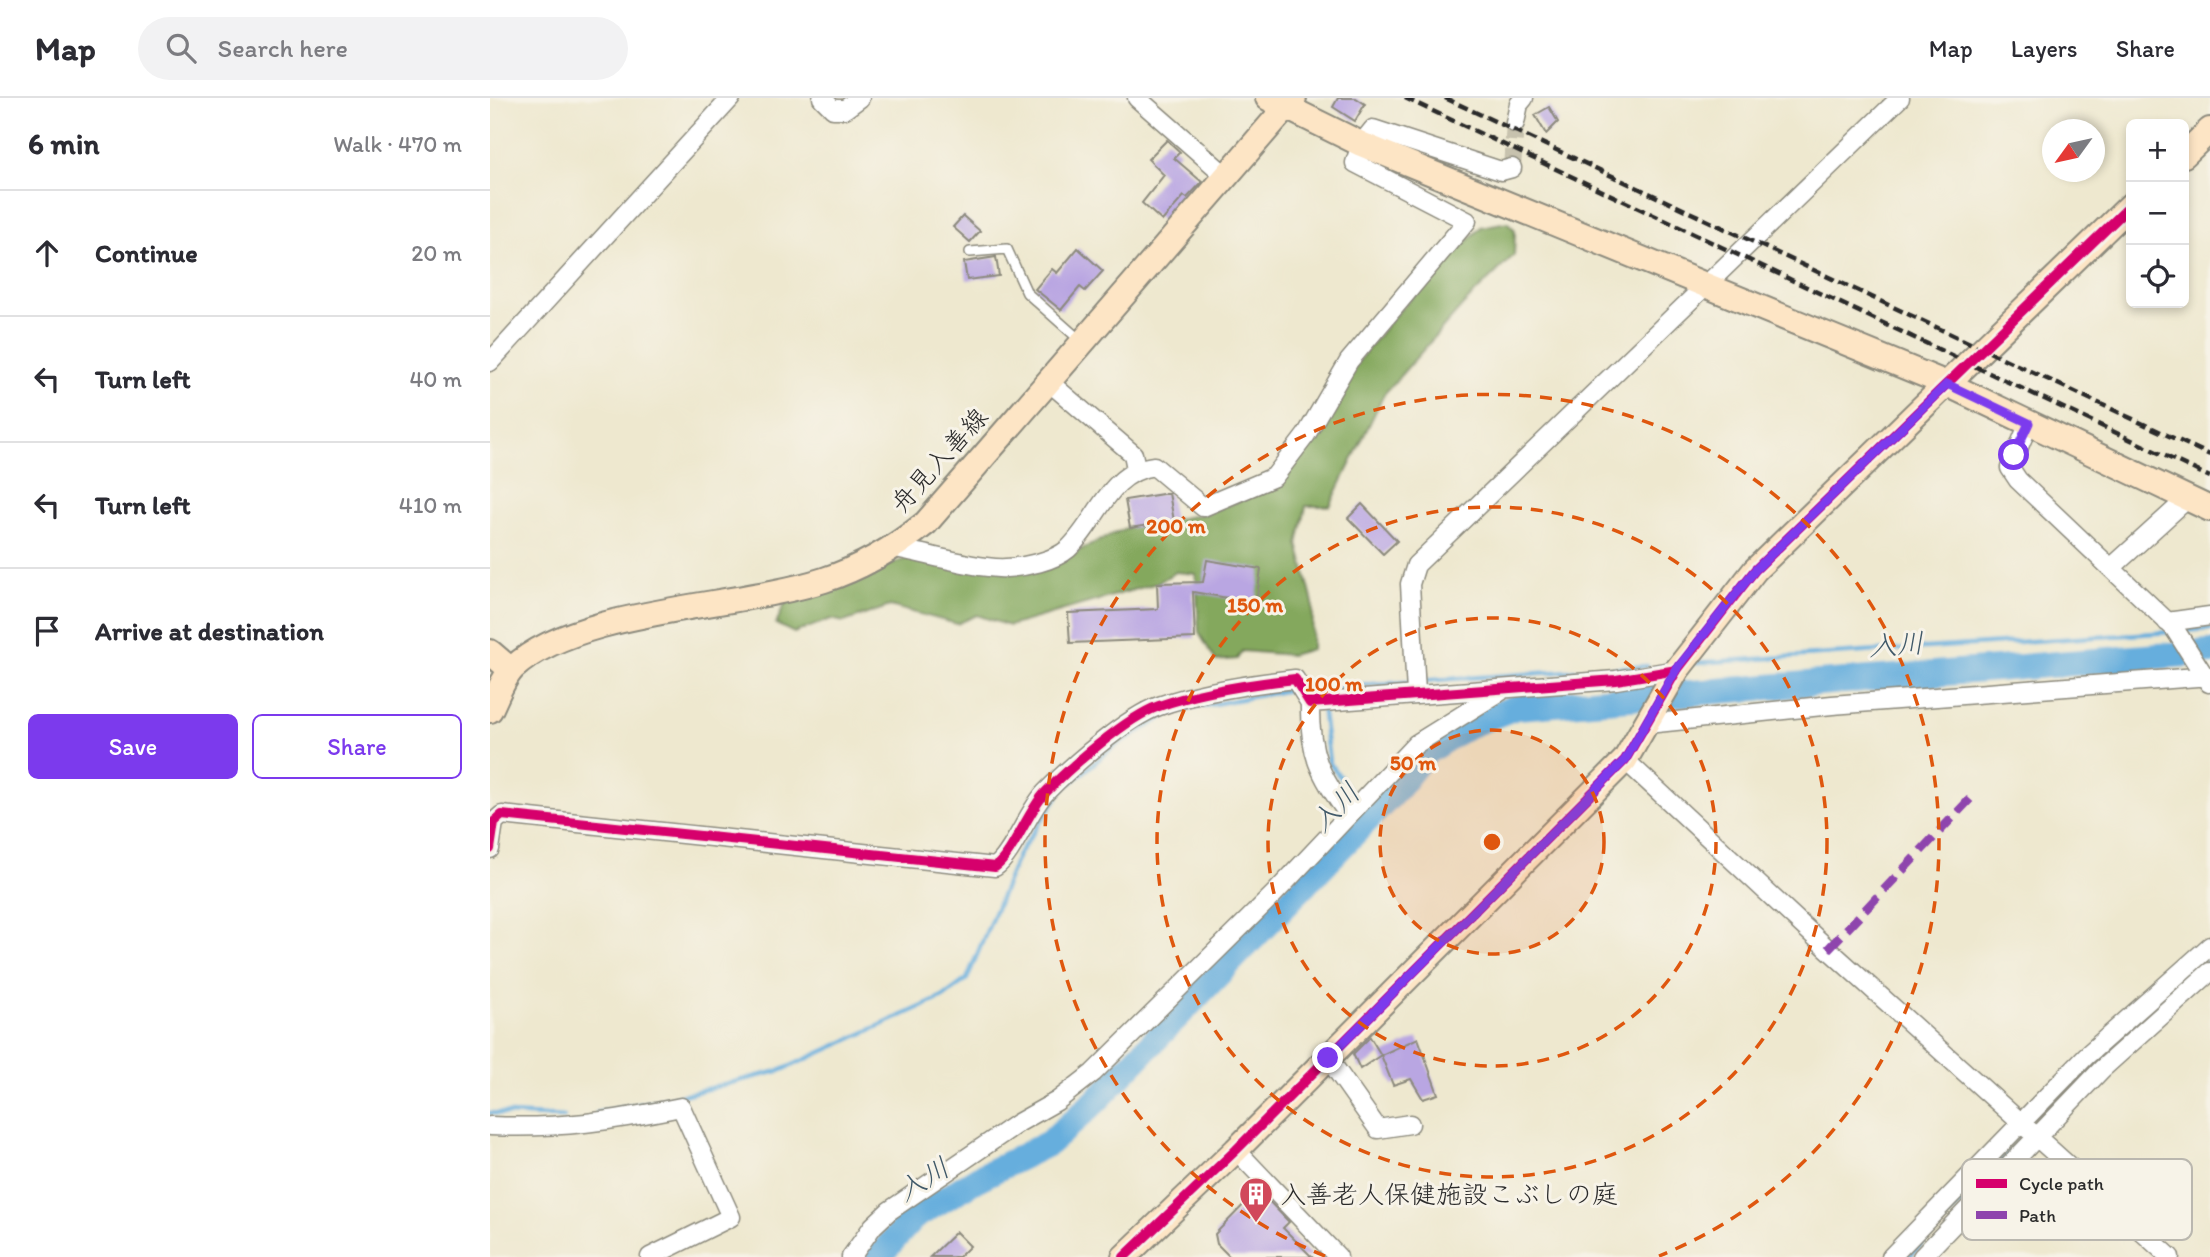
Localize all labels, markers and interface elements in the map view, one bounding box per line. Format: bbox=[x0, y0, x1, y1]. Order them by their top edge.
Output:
search box bbox=[138, 17, 628, 80]
text: Map bbox=[35, 29, 96, 68]
icon: search bbox=[162, 29, 200, 67]
text: Search here bbox=[218, 32, 348, 64]
text: Map bbox=[1929, 34, 1973, 63]
text: Layers bbox=[2011, 34, 2078, 63]
text: Share bbox=[2116, 34, 2175, 63]
north arrow bbox=[2042, 119, 2105, 182]
map controls bbox=[2126, 119, 2189, 308]
button: + bbox=[2126, 119, 2189, 182]
text: 6 min bbox=[28, 125, 100, 162]
text: Walk · 470 m bbox=[333, 130, 462, 158]
button: − bbox=[2126, 182, 2189, 245]
icon: ahead bbox=[28, 234, 66, 272]
text: Continue bbox=[95, 237, 198, 269]
text: 20 m bbox=[411, 239, 462, 267]
button: locate bbox=[2126, 245, 2189, 308]
icon: left bbox=[28, 360, 66, 398]
text: Turn left bbox=[95, 363, 191, 395]
text: 40 m bbox=[409, 365, 462, 393]
street label: 舟見入善線 bbox=[884, 401, 994, 519]
route start bbox=[1998, 439, 2029, 470]
icon: left bbox=[28, 486, 66, 524]
text: Turn left bbox=[95, 489, 191, 521]
text: 410 m bbox=[399, 491, 462, 519]
text: 200 m bbox=[1146, 513, 1206, 538]
text: 150 m bbox=[1227, 592, 1283, 617]
icon: arrive bbox=[28, 612, 66, 650]
text: Arrive at destination bbox=[95, 615, 324, 647]
water label: 入川 bbox=[1867, 625, 1925, 663]
text: 100 m bbox=[1305, 671, 1363, 696]
button: Save bbox=[28, 714, 238, 779]
button: Share bbox=[252, 714, 462, 779]
text: 50 m bbox=[1390, 750, 1437, 775]
water label: 入川 bbox=[1303, 775, 1367, 839]
centre of rings bbox=[1480, 830, 1504, 854]
route end bbox=[1312, 1042, 1343, 1073]
water label: 入川 bbox=[890, 1150, 956, 1208]
legend bbox=[1962, 1159, 2192, 1240]
text: Cycle path bbox=[2019, 1172, 2104, 1195]
building icon: 入善老人保健施設こぶしの庭 bbox=[1237, 1175, 1275, 1224]
place label: 入善老人保健施設こぶしの庭 bbox=[1280, 1178, 1618, 1210]
text: Path bbox=[2019, 1204, 2056, 1227]

